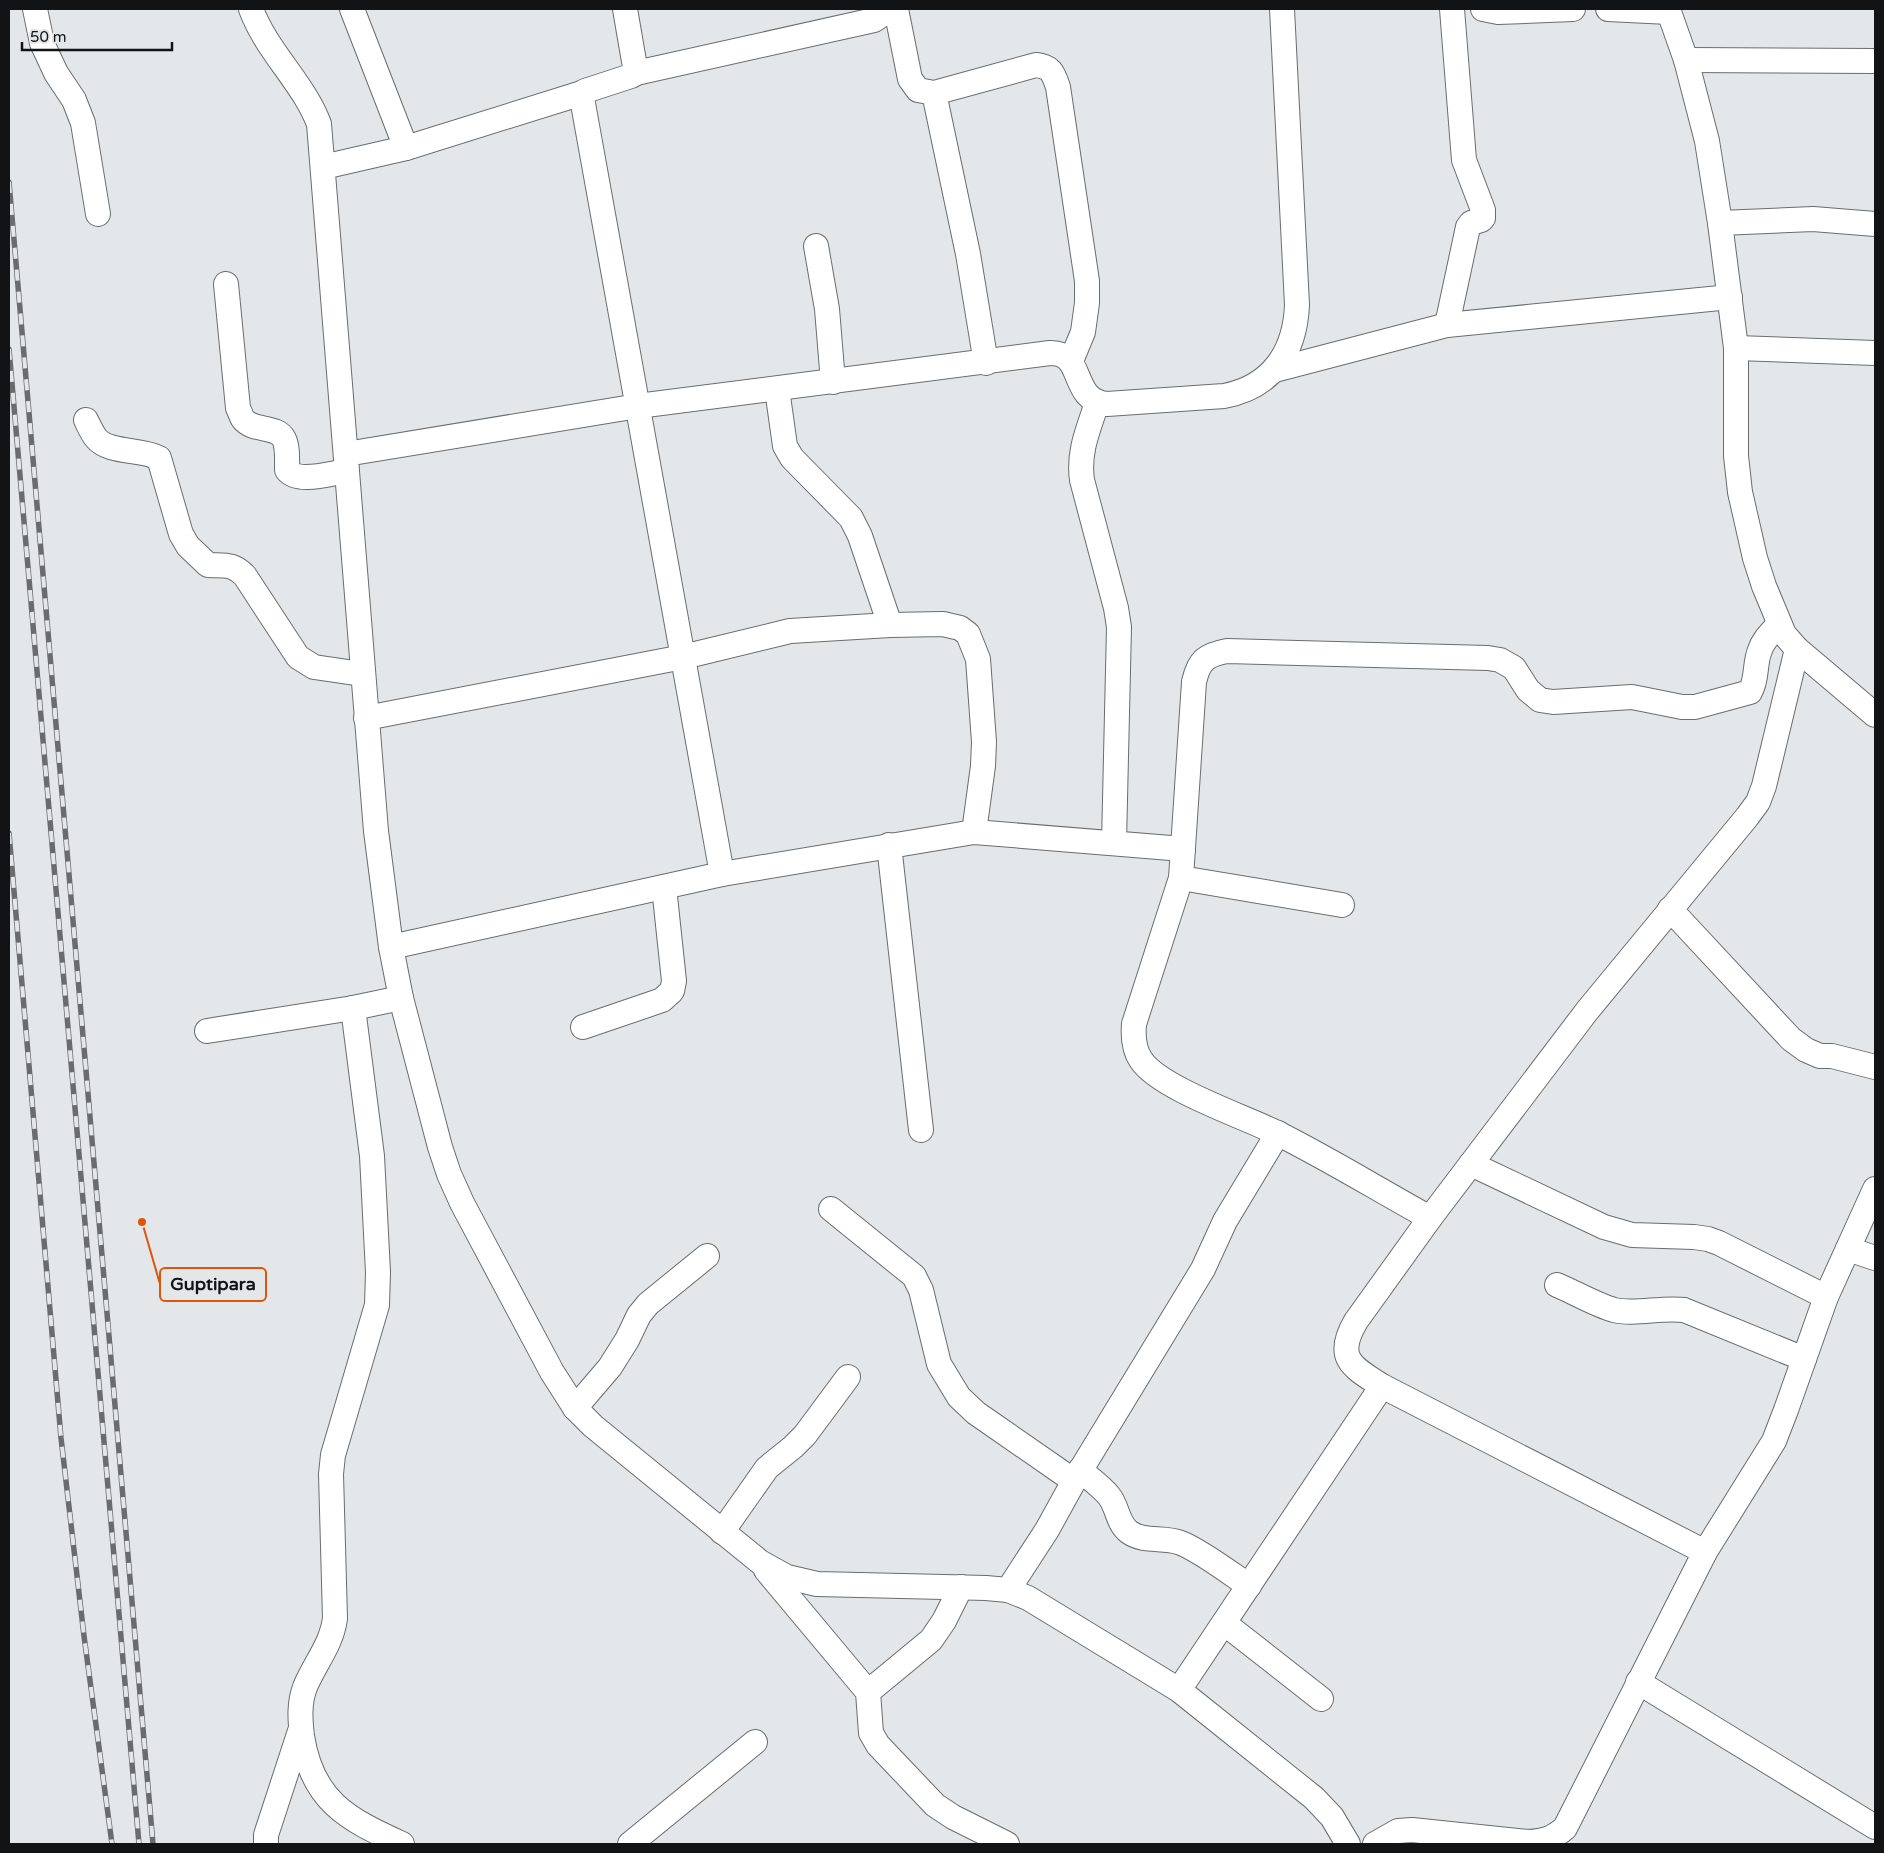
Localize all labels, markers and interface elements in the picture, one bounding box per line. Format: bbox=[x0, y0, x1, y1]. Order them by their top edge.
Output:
scale bar bbox=[22, 20, 172, 52]
text: 50 m bbox=[30, 28, 67, 46]
callout: Guptipara bbox=[160, 1268, 266, 1301]
text: Guptipara bbox=[170, 1273, 256, 1295]

